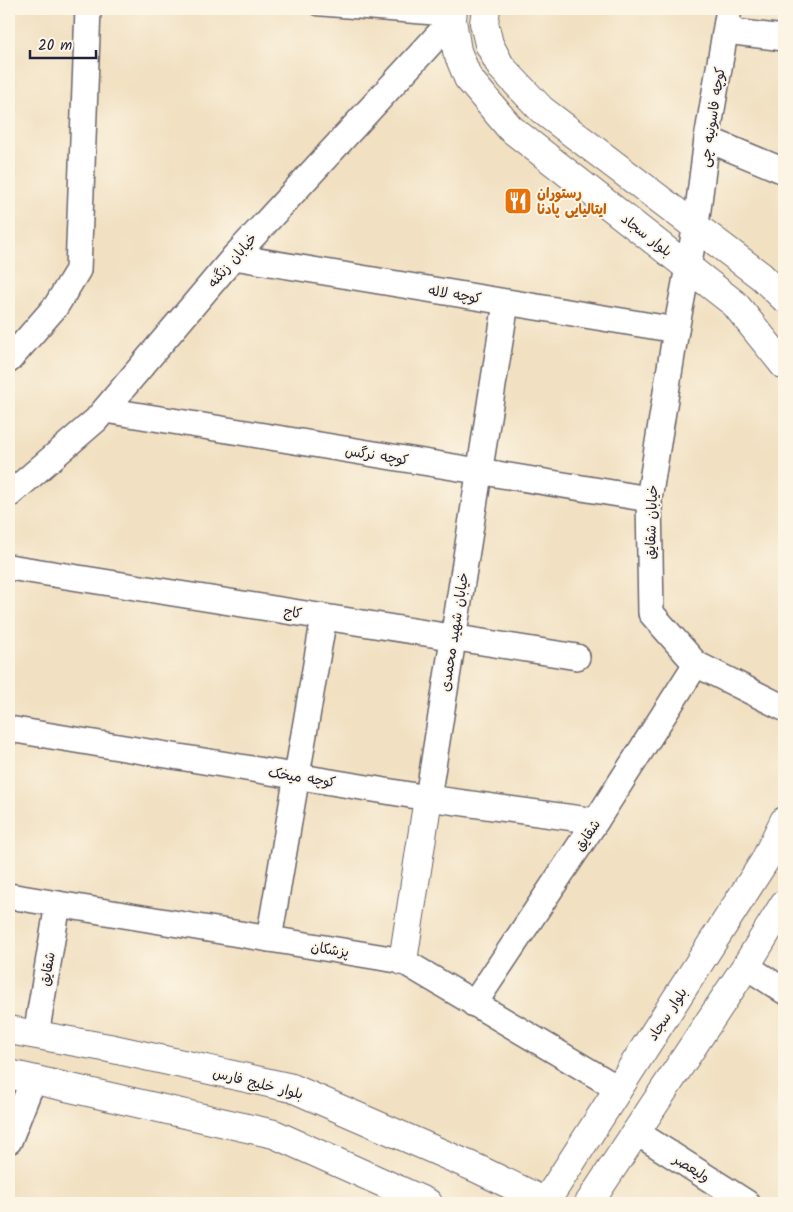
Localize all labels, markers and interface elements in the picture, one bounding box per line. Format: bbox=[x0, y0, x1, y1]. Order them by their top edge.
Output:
scale bar bbox=[30, 28, 96, 60]
text: 20 m bbox=[38, 34, 72, 58]
street label: کوچه فاسونیه چی bbox=[694, 65, 732, 169]
place label: رستوران ایتالیایی پادنا bbox=[537, 183, 607, 221]
restaurant icon: رستوران ایتالیایی پادنا bbox=[503, 186, 533, 216]
street label: بلوار سجاد bbox=[616, 209, 677, 263]
street label: خیابان زنگنه bbox=[203, 228, 263, 293]
street label: کوچه لاله bbox=[427, 280, 483, 310]
street label: کوچه نرگس bbox=[343, 440, 410, 472]
street label: خیابان شقایق bbox=[640, 484, 664, 560]
street label: خیابان شهید محمدی bbox=[435, 571, 475, 693]
street label: کاج bbox=[282, 601, 304, 625]
street label: کوچه میخک bbox=[267, 762, 337, 794]
street label: شقایق bbox=[569, 815, 607, 856]
street label: پزشکان bbox=[309, 936, 351, 964]
street label: شقایق bbox=[34, 950, 62, 988]
street label: بلوار سجاد bbox=[642, 983, 693, 1046]
street label: بلوار خلیج فارس bbox=[210, 1062, 305, 1106]
street label: ولیعصر bbox=[668, 1149, 714, 1189]

